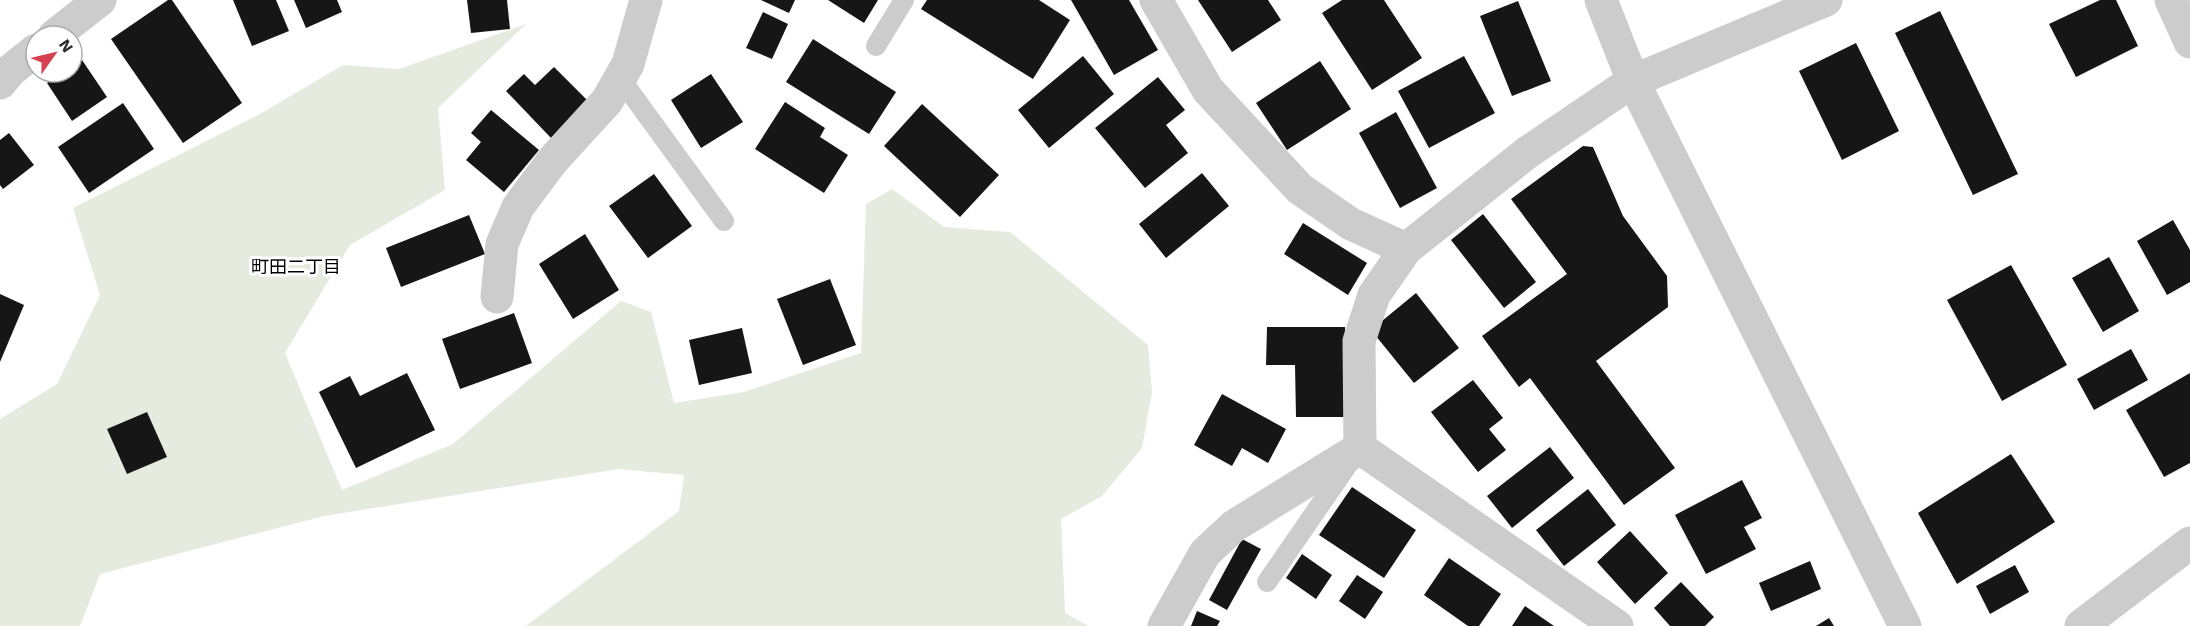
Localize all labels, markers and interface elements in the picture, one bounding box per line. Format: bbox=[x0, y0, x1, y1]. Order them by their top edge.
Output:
north arrow bbox=[24, 24, 84, 84]
text: N bbox=[55, 36, 77, 56]
district label: 町田二丁目 bbox=[251, 256, 341, 277]

